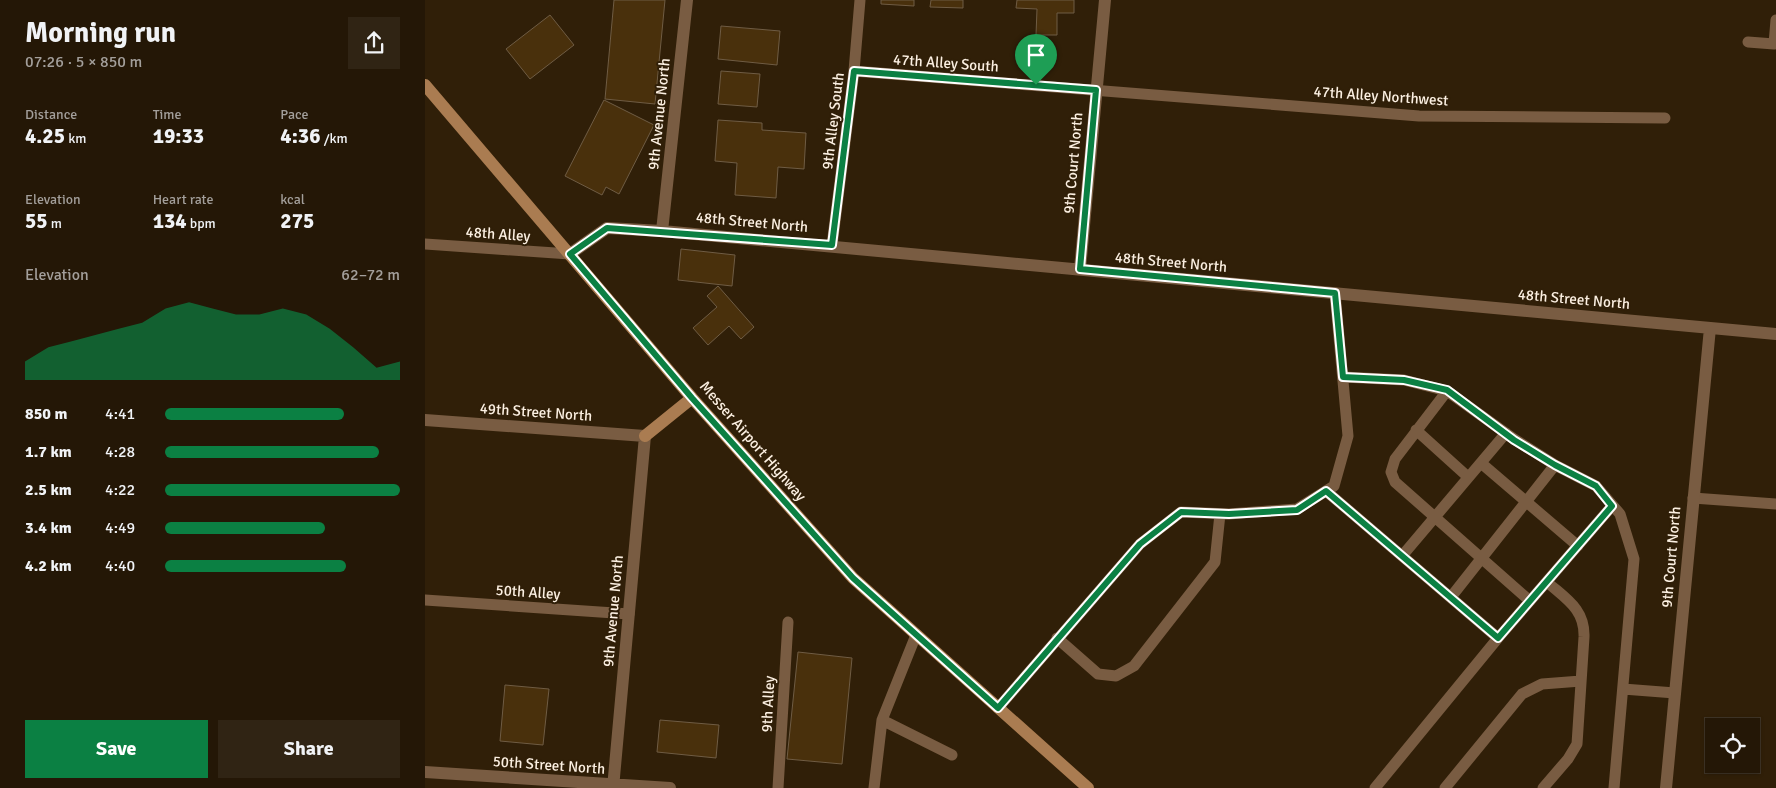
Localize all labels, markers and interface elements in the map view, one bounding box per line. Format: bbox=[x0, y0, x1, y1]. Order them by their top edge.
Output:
text: Morning run bbox=[25, 16, 176, 50]
button: share bbox=[348, 17, 400, 69]
pin bbox=[1015, 34, 1057, 85]
icon: arrive bbox=[1022, 41, 1050, 69]
street label: 47th Alley South bbox=[893, 50, 999, 76]
text: 07:26 · 5 × 850 m bbox=[25, 52, 142, 72]
street label: 9th Avenue North bbox=[644, 57, 674, 171]
street label: 9th Alley South bbox=[818, 71, 848, 171]
street label: 47th Alley Northwest bbox=[1313, 82, 1449, 110]
text: Distance bbox=[25, 106, 77, 123]
text: Time bbox=[153, 106, 182, 123]
text: Pace bbox=[280, 106, 309, 123]
street label: 9th Court North bbox=[1060, 112, 1086, 214]
text: 4.25 bbox=[25, 123, 65, 149]
text: 19:33 bbox=[153, 123, 204, 149]
text: 4:36 bbox=[280, 123, 321, 149]
text: km bbox=[65, 130, 86, 147]
text: /km bbox=[321, 130, 348, 147]
text: Elevation bbox=[25, 191, 81, 208]
text: Heart rate bbox=[153, 191, 213, 208]
text: kcal bbox=[280, 191, 305, 208]
text: 55 bbox=[25, 208, 48, 234]
text: 134 bbox=[153, 208, 187, 234]
text: 275 bbox=[280, 208, 314, 234]
street label: 48th Street North bbox=[695, 208, 809, 236]
text: m bbox=[48, 215, 62, 232]
text: bpm bbox=[187, 215, 216, 232]
street label: 48th Alley bbox=[465, 223, 531, 245]
street label: 48th Street North bbox=[1114, 248, 1228, 276]
text: Elevation bbox=[25, 265, 89, 285]
text: 62–72 m bbox=[341, 265, 400, 285]
street label: 48th Street North bbox=[1517, 285, 1631, 313]
street label: Messer Airport Highway bbox=[696, 377, 810, 505]
street label: 49th Street North bbox=[479, 399, 593, 425]
text: 850 m bbox=[25, 404, 67, 424]
text: 4:41 bbox=[105, 404, 135, 424]
text: 1.7 km bbox=[25, 442, 72, 462]
text: 4:28 bbox=[105, 442, 135, 462]
text: 2.5 km bbox=[25, 480, 72, 500]
text: 4:22 bbox=[105, 480, 135, 500]
street label: 9th Court North bbox=[1658, 506, 1684, 608]
text: 3.4 km bbox=[25, 518, 72, 538]
text: 4:49 bbox=[105, 518, 135, 538]
street label: 9th Avenue North bbox=[599, 554, 627, 668]
text: 4.2 km bbox=[25, 556, 72, 576]
text: 4:40 bbox=[105, 556, 135, 576]
street label: 50th Alley bbox=[495, 581, 561, 603]
street label: 9th Alley bbox=[758, 675, 778, 733]
map controls bbox=[1705, 718, 1760, 773]
button: locate bbox=[1705, 718, 1760, 773]
button: Save bbox=[25, 720, 208, 778]
button: Share bbox=[218, 720, 400, 778]
street label: 50th Street North bbox=[492, 752, 606, 778]

